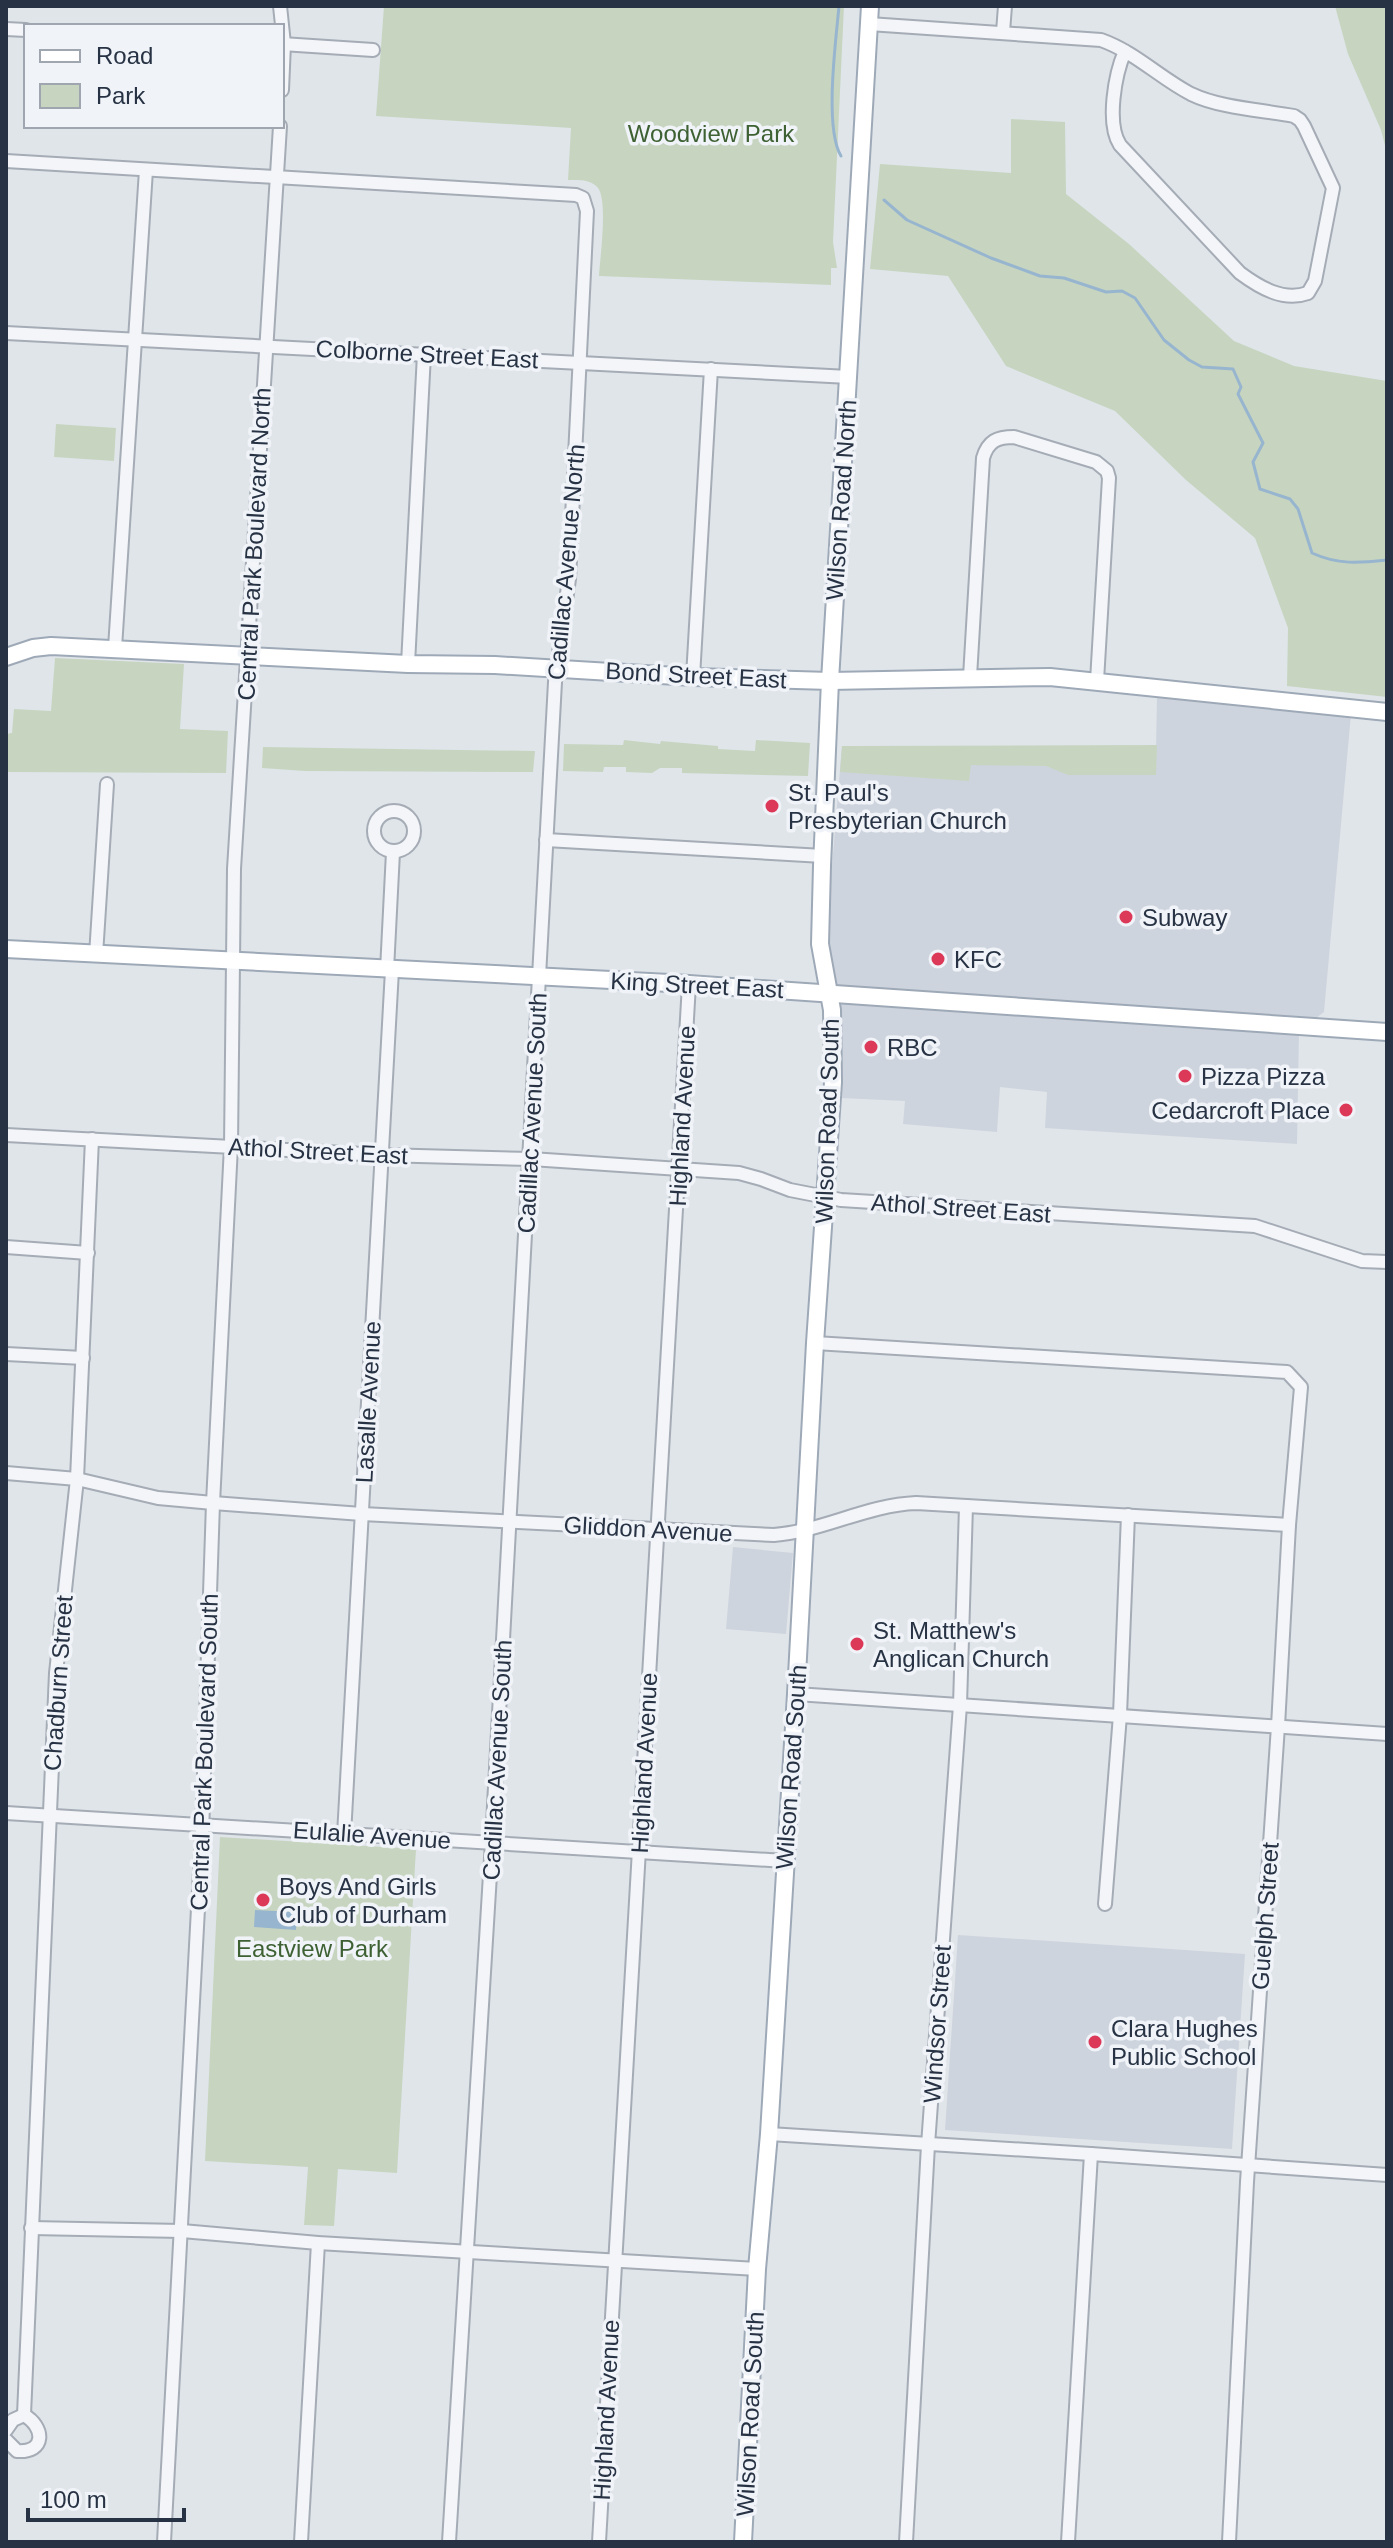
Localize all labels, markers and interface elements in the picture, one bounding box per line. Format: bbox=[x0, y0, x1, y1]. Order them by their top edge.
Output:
legend bbox=[24, 24, 284, 128]
text: Road bbox=[96, 42, 153, 69]
text: Park bbox=[96, 82, 146, 109]
park label: Woodview Park bbox=[628, 120, 795, 147]
street label: Colborne Street East bbox=[315, 335, 539, 373]
street label: Central Park Boulevard North bbox=[232, 387, 276, 701]
street label: Wilson Road North bbox=[821, 399, 861, 601]
street label: Cadillac Avenue North bbox=[542, 443, 590, 681]
street label: Bond Street East bbox=[605, 657, 788, 693]
place label: St. Paul's Presbyterian Church bbox=[788, 779, 1007, 834]
marker: St. Paul's Presbyterian Church bbox=[763, 797, 781, 815]
place label: Subway bbox=[1142, 904, 1227, 931]
marker: Subway bbox=[1117, 908, 1135, 926]
place label: KFC bbox=[954, 946, 1002, 973]
marker: KFC bbox=[929, 950, 947, 968]
street label: King Street East bbox=[610, 967, 785, 1003]
street label: Cadillac Avenue South bbox=[512, 992, 552, 1234]
street label: Wilson Road South bbox=[810, 1018, 844, 1224]
street label: Highland Avenue bbox=[664, 1025, 700, 1207]
place label: RBC bbox=[887, 1034, 938, 1061]
marker: RBC bbox=[862, 1038, 880, 1056]
place label: Pizza Pizza bbox=[1201, 1063, 1326, 1090]
marker: Pizza Pizza bbox=[1176, 1067, 1194, 1085]
place label: Cedarcroft Place bbox=[1151, 1097, 1330, 1124]
marker: Cedarcroft Place bbox=[1337, 1101, 1355, 1119]
street label: Athol Street East bbox=[227, 1133, 409, 1169]
street label: Athol Street East bbox=[870, 1188, 1052, 1228]
street label: Lasalle Avenue bbox=[350, 1320, 386, 1484]
street label: Gliddon Avenue bbox=[563, 1511, 733, 1547]
street label: Central Park Boulevard South bbox=[185, 1593, 223, 1911]
street label: Chadburn Street bbox=[38, 1594, 78, 1772]
place label: St. Matthew's Anglican Church bbox=[873, 1617, 1049, 1672]
marker: St. Matthew's Anglican Church bbox=[848, 1635, 866, 1653]
street label: Cadillac Avenue South bbox=[477, 1639, 517, 1881]
street label: Wilson Road South bbox=[770, 1664, 812, 1870]
street label: Highland Avenue bbox=[626, 1672, 662, 1854]
street label: Eulalie Avenue bbox=[292, 1816, 452, 1854]
street label: Guelph Street bbox=[1246, 1841, 1284, 1991]
place label: Boys And Girls Club of Durham bbox=[279, 1873, 447, 1928]
marker: Boys And Girls Club of Durham bbox=[254, 1891, 272, 1909]
park label: Eastview Park bbox=[236, 1935, 389, 1962]
street label: Windsor Street bbox=[918, 1944, 956, 2104]
place label: Clara Hughes Public School bbox=[1111, 2015, 1258, 2070]
marker: Clara Hughes Public School bbox=[1086, 2033, 1104, 2051]
street label: Wilson Road South bbox=[731, 2311, 769, 2517]
street label: Highland Avenue bbox=[588, 2319, 624, 2501]
scale bar bbox=[28, 2472, 184, 2522]
text: 100 m bbox=[40, 2486, 107, 2513]

